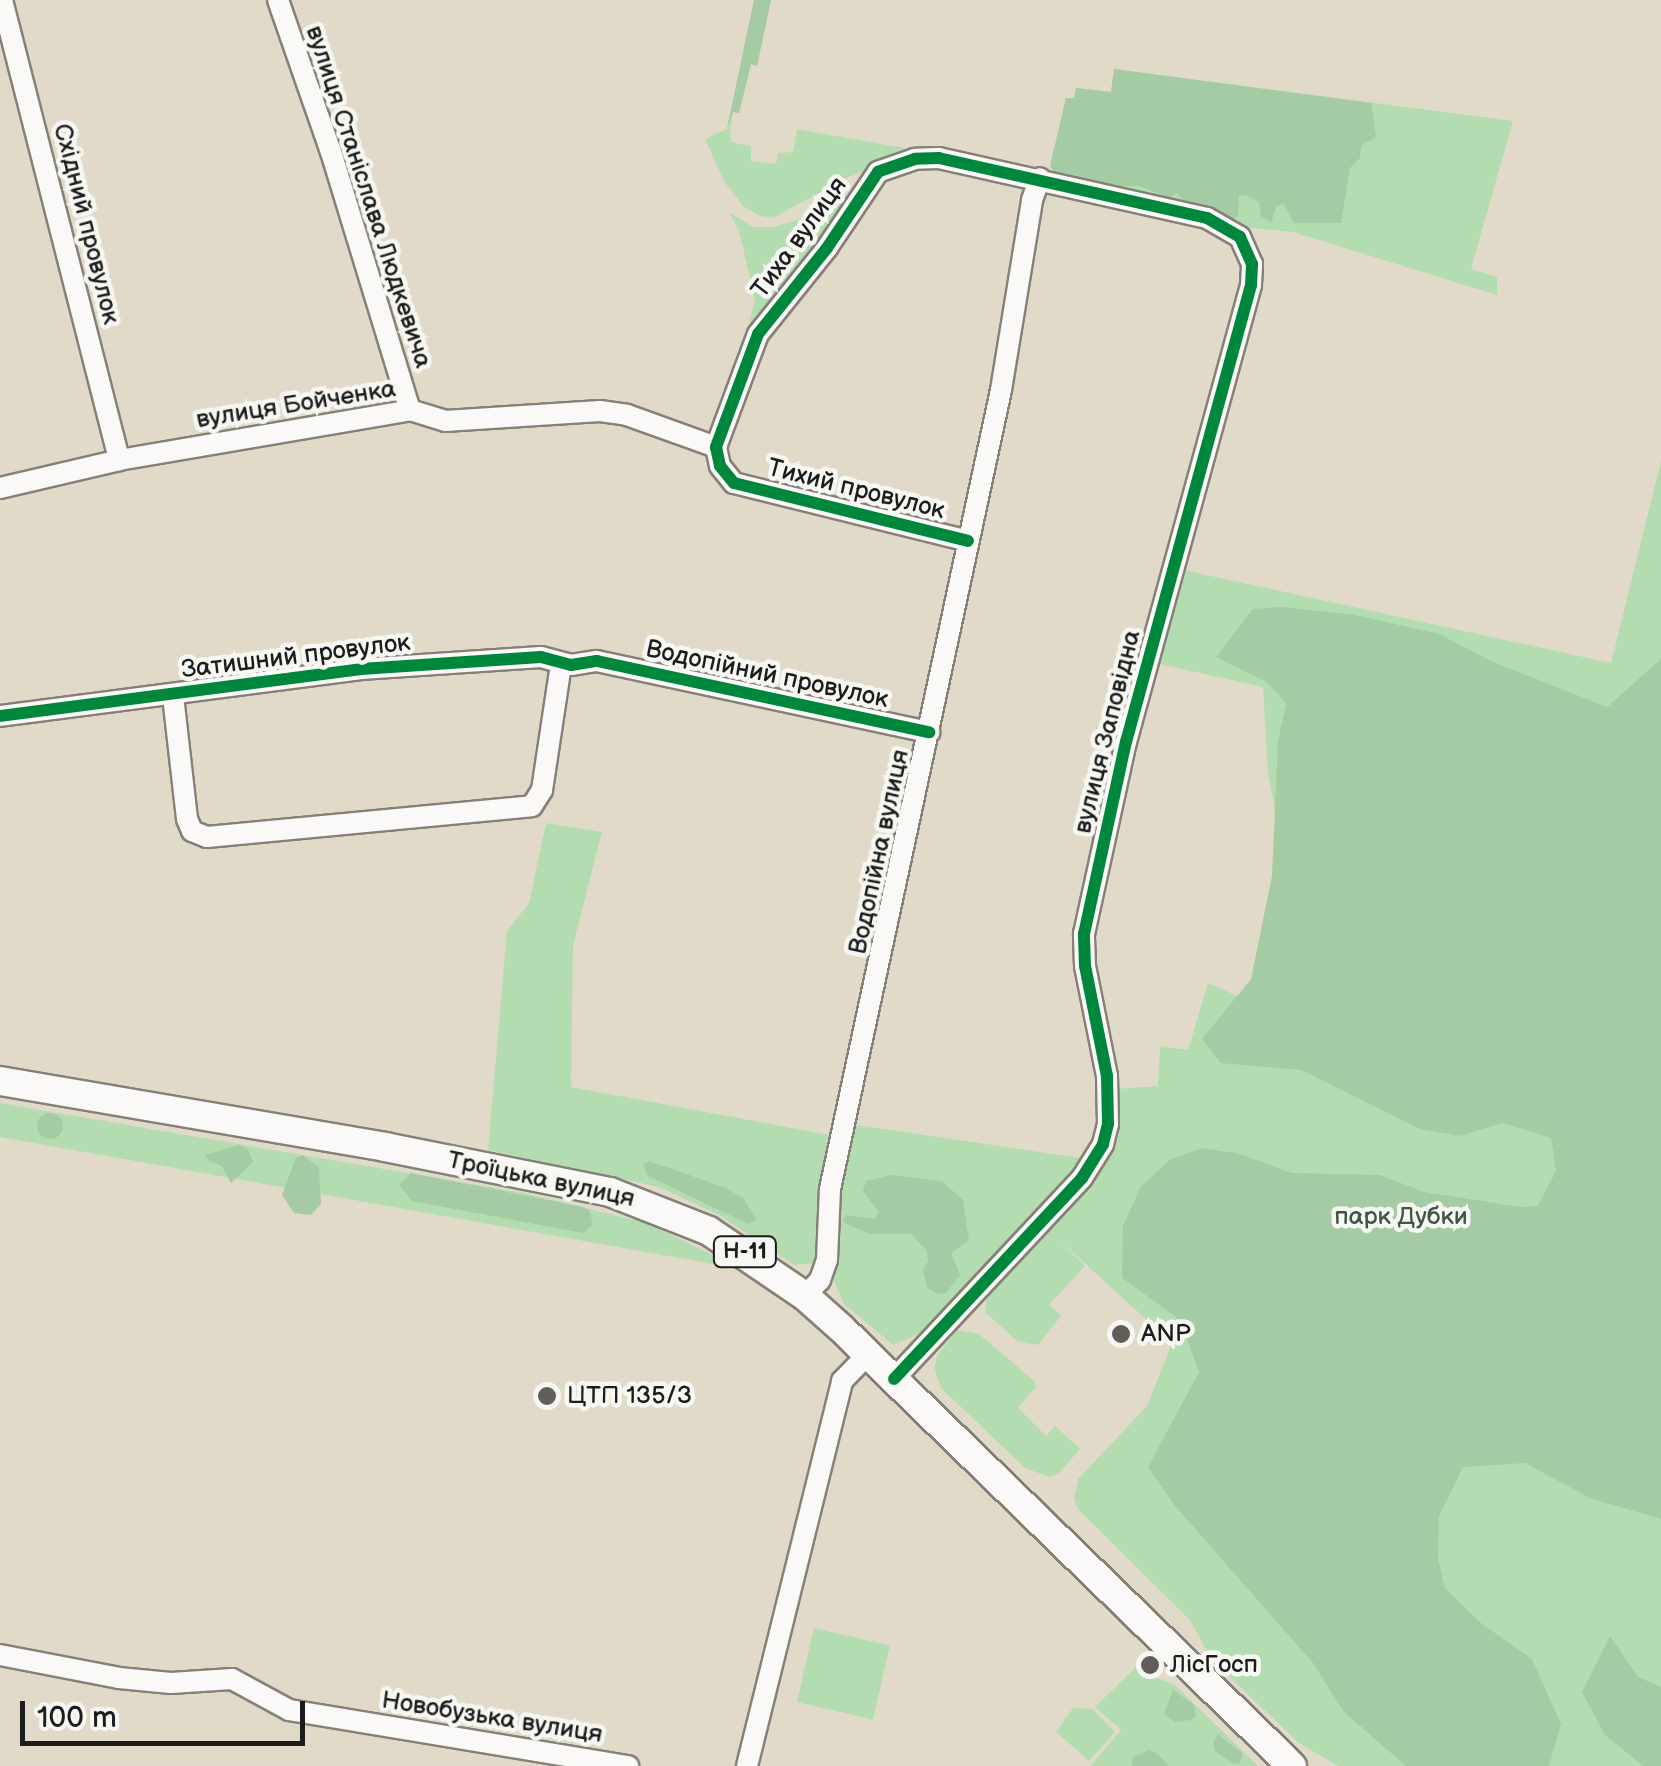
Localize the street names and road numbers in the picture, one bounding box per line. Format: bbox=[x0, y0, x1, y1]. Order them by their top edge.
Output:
street label: вулиця Станіслава Людкевича bbox=[298, 22, 438, 372]
street label: Східний провулок bbox=[47, 121, 125, 327]
street label: Тиха вулиця bbox=[746, 172, 854, 304]
street label: вулиця Бойченка bbox=[194, 374, 398, 436]
street label: Тихий провулок bbox=[764, 453, 948, 527]
street label: вулиця Заповідна bbox=[1068, 627, 1148, 837]
street label: Затишний провулок bbox=[180, 628, 412, 686]
street label: Водопійний провулок bbox=[643, 635, 891, 715]
street label: Водопійна вулиця bbox=[844, 747, 916, 957]
street label: Троїцька вулиця bbox=[445, 1146, 637, 1214]
road number: Н-11 bbox=[712, 1235, 778, 1269]
street label: Новобузька вулиця bbox=[379, 1686, 605, 1750]

